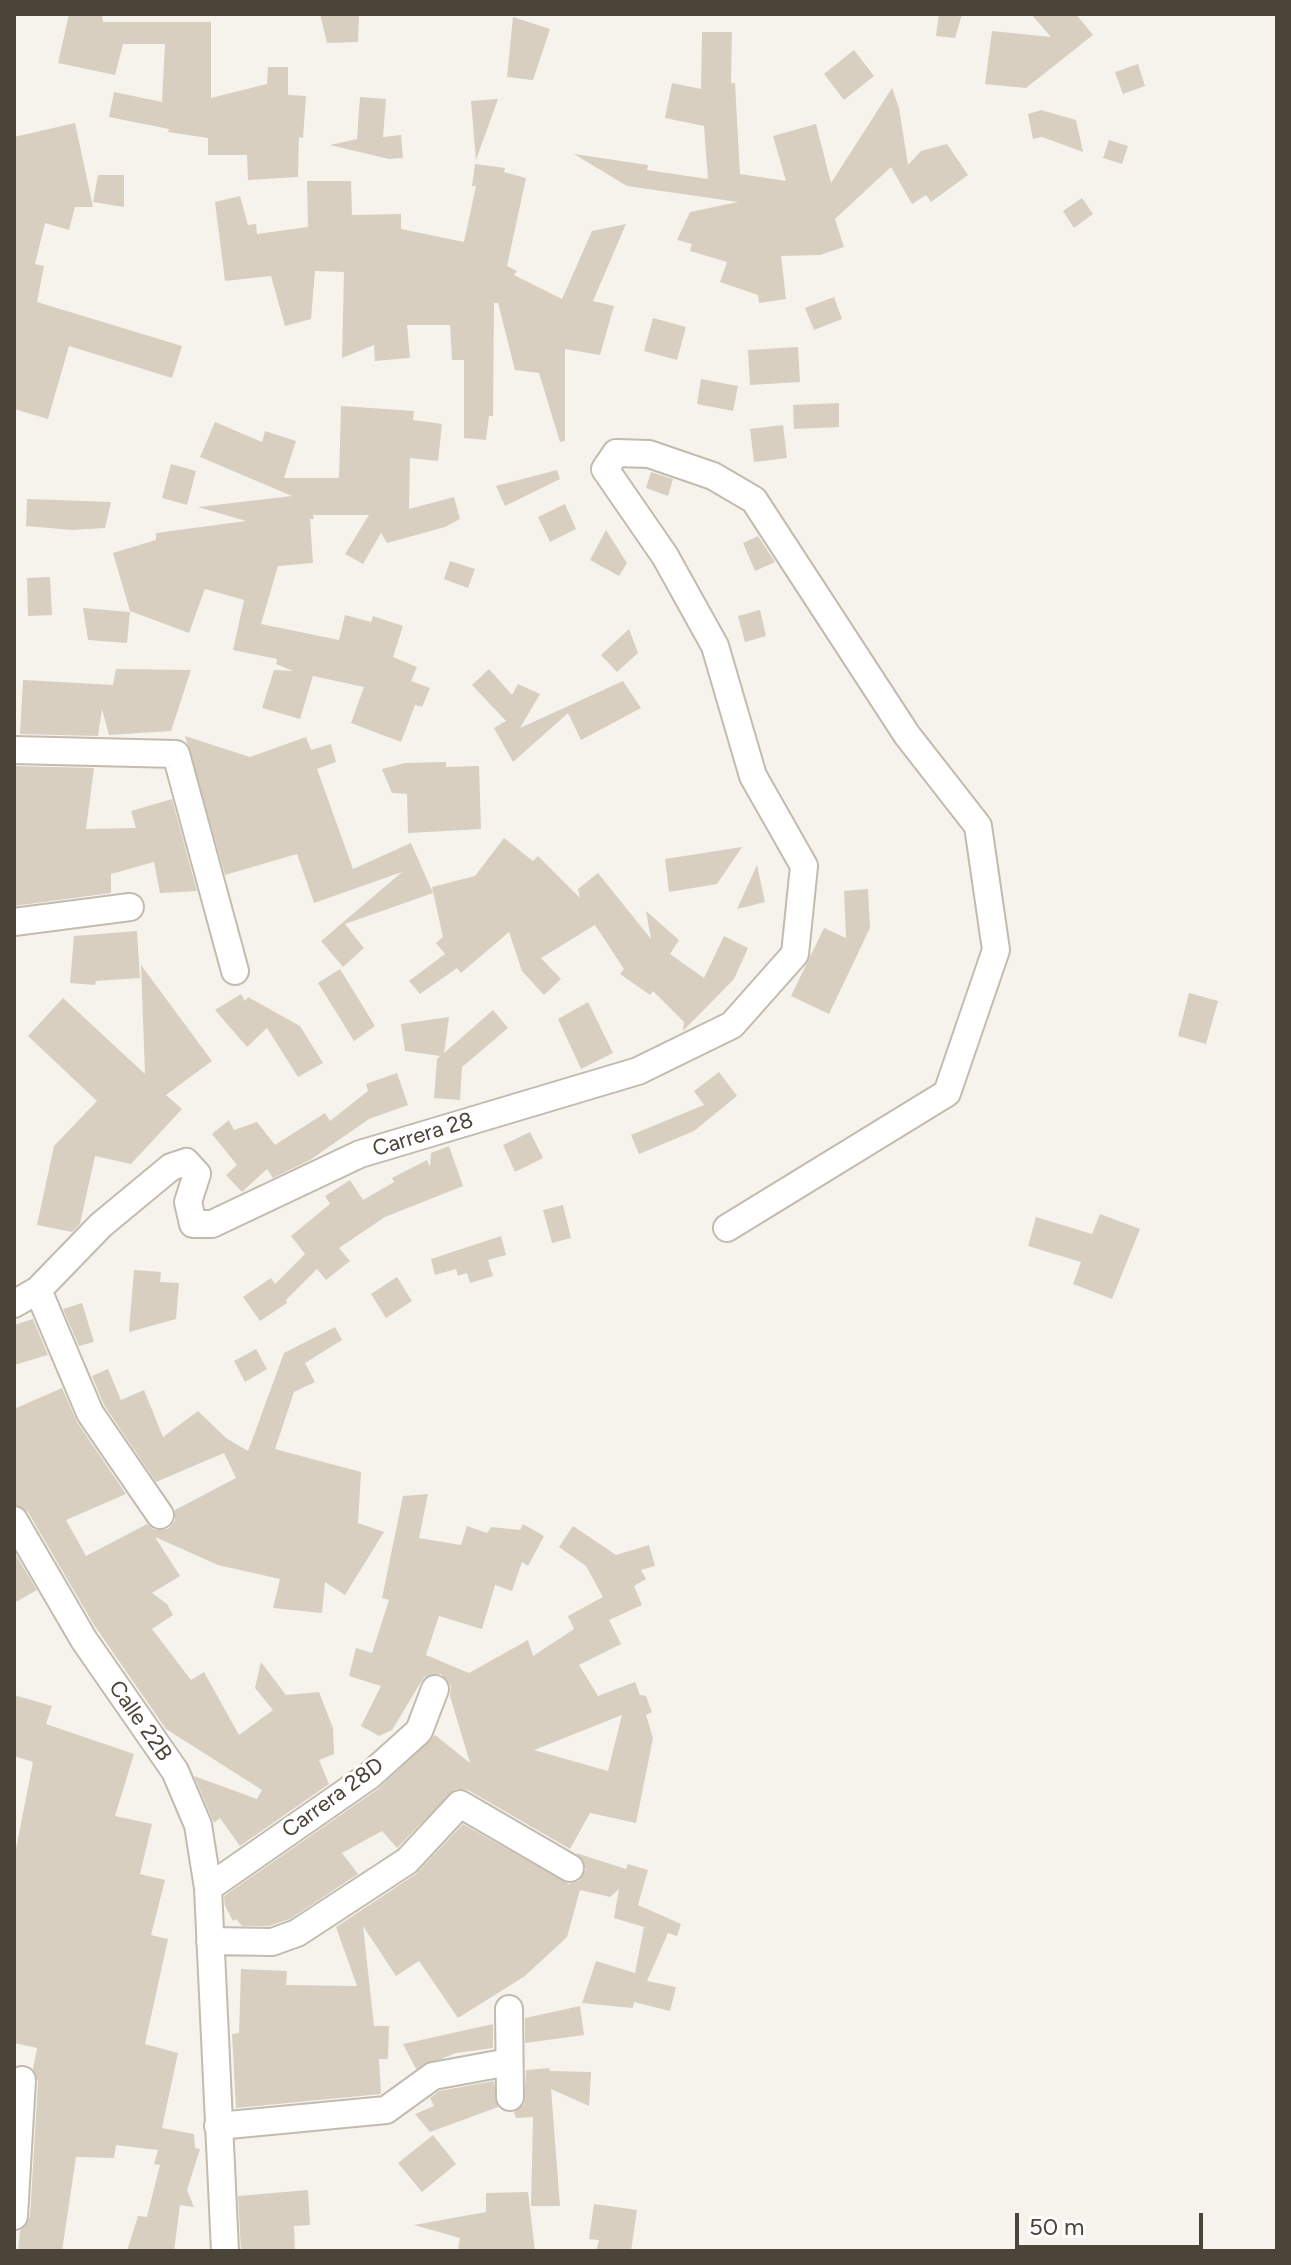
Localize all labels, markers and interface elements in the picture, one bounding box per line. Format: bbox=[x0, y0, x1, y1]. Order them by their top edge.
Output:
street label: Carrera 28 bbox=[369, 1107, 477, 1163]
street label: Calle 22B bbox=[103, 1676, 177, 1766]
street label: Carrera 28D bbox=[277, 1752, 389, 1844]
scale bar bbox=[1019, 2197, 1207, 2247]
text: 50 m bbox=[1029, 2212, 1085, 2241]

